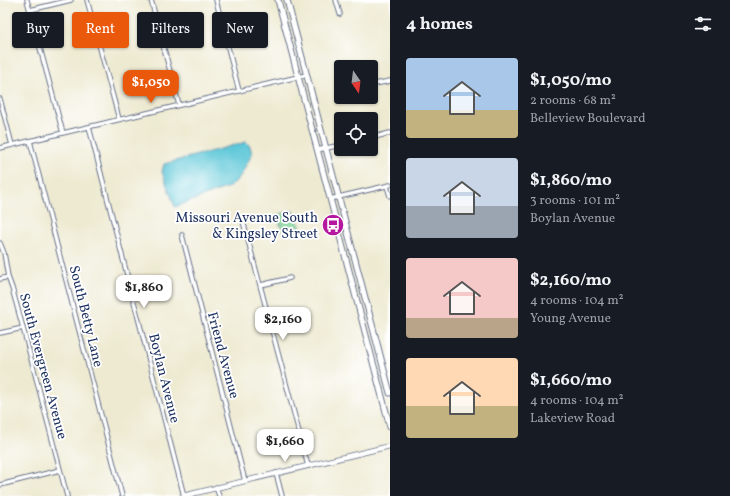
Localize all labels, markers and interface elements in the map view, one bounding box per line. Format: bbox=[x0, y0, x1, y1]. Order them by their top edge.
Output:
chip: Buy bbox=[12, 12, 64, 48]
chip: Rent bbox=[72, 12, 129, 48]
chip: Filters bbox=[137, 12, 204, 48]
chip: New bbox=[212, 12, 268, 48]
text: 4 homes bbox=[406, 13, 473, 36]
icon: filters bbox=[692, 13, 714, 35]
north arrow bbox=[334, 60, 378, 104]
map controls bbox=[334, 60, 378, 156]
text: $1,050/mo bbox=[530, 69, 612, 92]
pin: $1,050 bbox=[118, 70, 184, 104]
text: $1,050 bbox=[132, 74, 170, 92]
icon: home bbox=[438, 74, 486, 122]
text: 2 rooms · 68 m² bbox=[530, 92, 616, 110]
text: Belleview Boulevard bbox=[530, 110, 646, 128]
button: locate bbox=[334, 112, 378, 156]
text: $1,860/mo bbox=[530, 169, 612, 192]
icon: home bbox=[438, 174, 486, 222]
text: 3 rooms · 101 m² bbox=[530, 192, 620, 210]
place label: Missouri Avenue South & Kingsley Street bbox=[176, 209, 318, 244]
text: Boylan Avenue bbox=[530, 210, 615, 228]
bus stop icon: Missouri Avenue South & Kingsley Street bbox=[320, 212, 346, 238]
street label: South Betty Lane bbox=[64, 264, 107, 369]
text: $2,160/mo bbox=[530, 269, 611, 292]
icon: home bbox=[438, 274, 486, 322]
pin: $1,860 bbox=[111, 275, 177, 309]
text: $1,860 bbox=[125, 279, 163, 297]
street label: South Evergreen Avenue bbox=[14, 291, 71, 442]
text: 4 rooms · 104 m² bbox=[530, 292, 624, 310]
pin: $2,160 bbox=[250, 307, 316, 341]
street label: Friend Avenue bbox=[202, 310, 243, 401]
text: Young Avenue bbox=[530, 310, 611, 328]
text: $2,160 bbox=[264, 311, 302, 329]
street label: Boylan Avenue bbox=[143, 332, 184, 426]
text: $1,660/mo bbox=[530, 369, 612, 392]
icon: home bbox=[438, 374, 486, 422]
text: 4 rooms · 104 m² bbox=[530, 392, 624, 410]
text: Lakeview Road bbox=[530, 410, 615, 428]
pin: $1,660 bbox=[252, 429, 318, 463]
text: $1,660 bbox=[266, 433, 304, 451]

